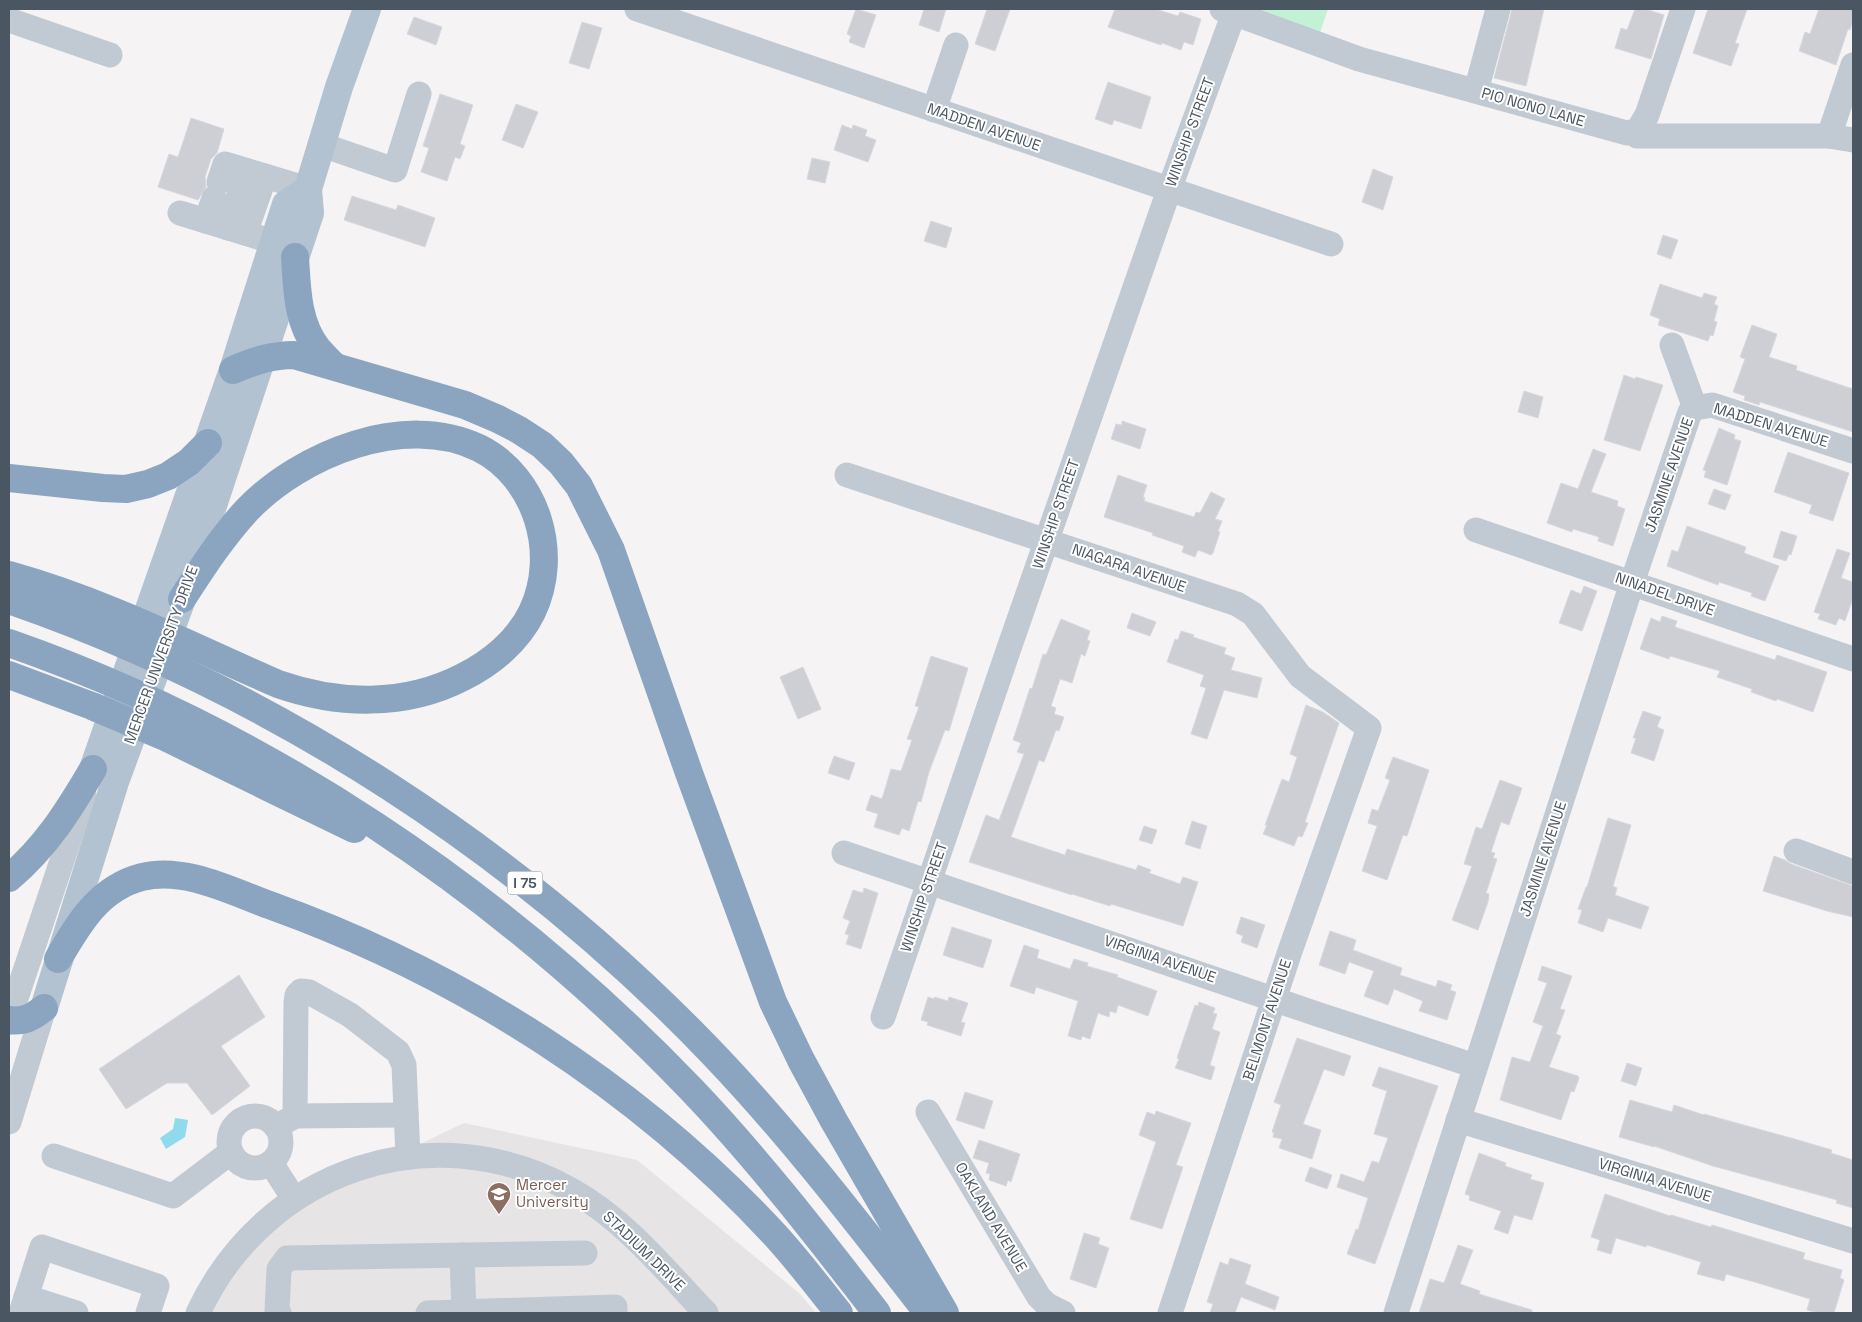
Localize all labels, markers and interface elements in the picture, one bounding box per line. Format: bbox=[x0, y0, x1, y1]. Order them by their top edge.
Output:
street label: WINSHIP STREET bbox=[1161, 74, 1218, 189]
street label: PIO NONO LANE bbox=[1479, 83, 1587, 130]
street label: MADDEN AVENUE bbox=[925, 98, 1043, 155]
street label: MADDEN AVENUE bbox=[1712, 398, 1831, 451]
street label: JASMINE AVENUE bbox=[1640, 415, 1697, 535]
street label: WINSHIP STREET bbox=[1028, 456, 1083, 571]
street label: NIAGARA AVENUE bbox=[1070, 539, 1189, 596]
street label: MERCER UNIVERSITY DRIVE bbox=[119, 563, 202, 747]
street label: NINADEL DRIVE bbox=[1613, 568, 1717, 619]
street label: JASMINE AVENUE bbox=[1515, 799, 1570, 919]
street label: WINSHIP STREET bbox=[896, 839, 951, 954]
road number: I 75 bbox=[508, 871, 542, 894]
street label: VIRGINIA AVENUE bbox=[1102, 930, 1219, 987]
street label: BELMONT AVENUE bbox=[1238, 957, 1295, 1083]
street label: VIRGINIA AVENUE bbox=[1596, 1153, 1714, 1206]
street label: OAKLAND AVENUE bbox=[951, 1158, 1032, 1275]
place label: Mercer University bbox=[516, 1175, 589, 1211]
school or university icon: Mercer University bbox=[486, 1181, 512, 1215]
street label: STADIUM DRIVE bbox=[599, 1207, 689, 1295]

